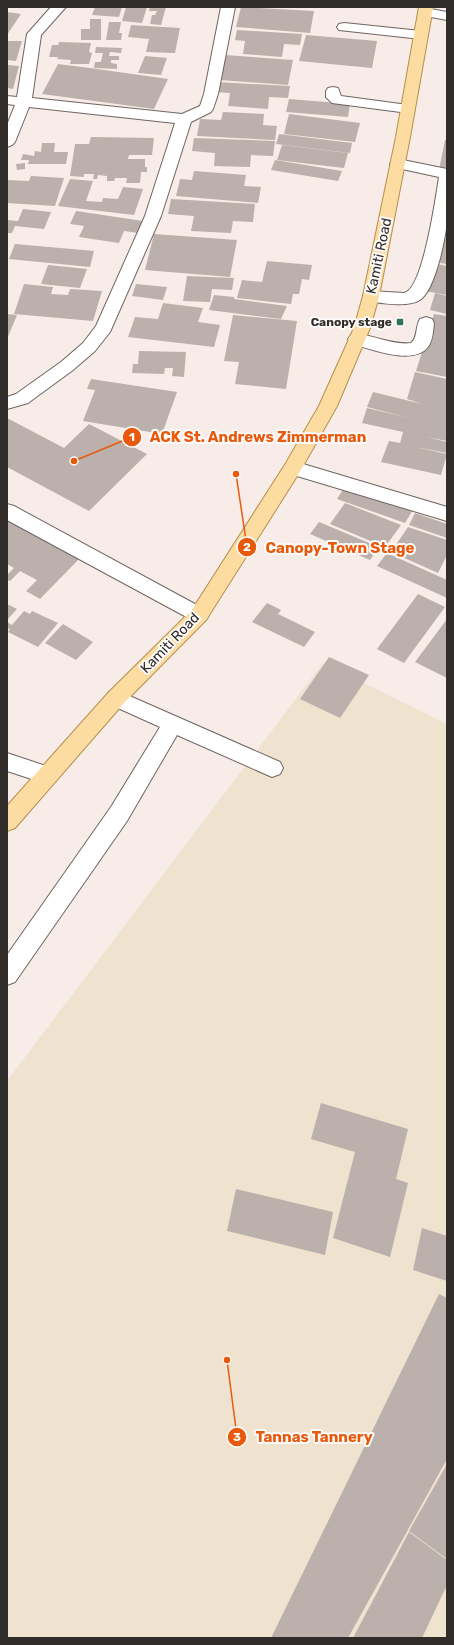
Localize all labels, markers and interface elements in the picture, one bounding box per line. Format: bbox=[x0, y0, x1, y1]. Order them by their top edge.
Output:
street label: Kamiti Road bbox=[363, 216, 395, 296]
place label: Canopy stage bbox=[311, 315, 392, 329]
marker: Canopy stage bbox=[395, 317, 405, 327]
callout: ACK St. Andrews Zimmerman bbox=[122, 423, 375, 450]
text: ACK St. Andrews Zimmerman bbox=[150, 428, 366, 446]
text: 1 bbox=[129, 430, 135, 444]
callout: Canopy-Town Stage bbox=[237, 534, 422, 561]
text: Canopy-Town Stage bbox=[266, 539, 415, 557]
text: 2 bbox=[243, 540, 251, 554]
street label: Kamiti Road bbox=[137, 609, 203, 677]
callout: Tannas Tannery bbox=[227, 1424, 381, 1451]
text: Tannas Tannery bbox=[255, 1428, 373, 1446]
text: 3 bbox=[233, 1430, 241, 1444]

